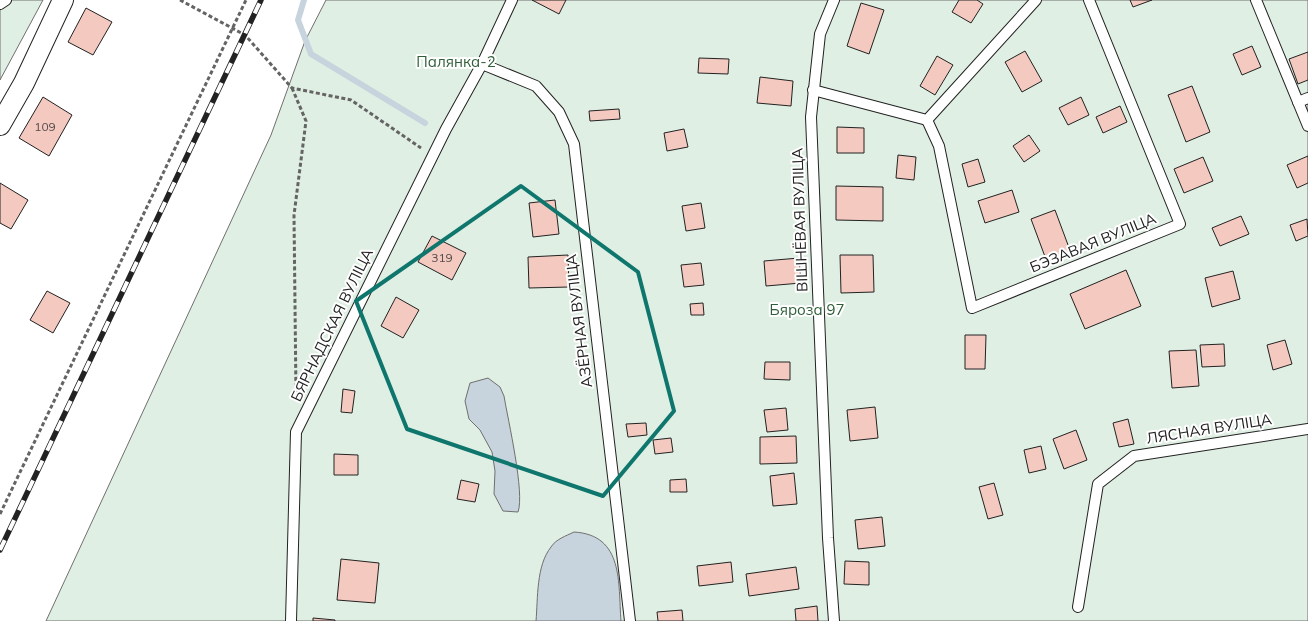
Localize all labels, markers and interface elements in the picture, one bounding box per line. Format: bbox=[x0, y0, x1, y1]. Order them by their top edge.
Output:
park label: Палянка-2 bbox=[416, 52, 496, 71]
house number: 109 bbox=[34, 119, 56, 134]
street label: ВІШНЁВАЯ ВУЛІЦА bbox=[787, 148, 812, 292]
street label: БЭЗАВАЯ ВУЛІЦА bbox=[1027, 209, 1159, 277]
street label: БЯРНАДСКАЯ ВУЛІЦА bbox=[286, 245, 377, 404]
house number: 319 bbox=[431, 250, 453, 265]
street label: АЗЁРНАЯ ВУЛІЦА bbox=[561, 253, 596, 389]
park label: Бяроза 97 bbox=[770, 300, 844, 319]
street label: ЛЯСНАЯ ВУЛІЦА bbox=[1145, 409, 1273, 448]

